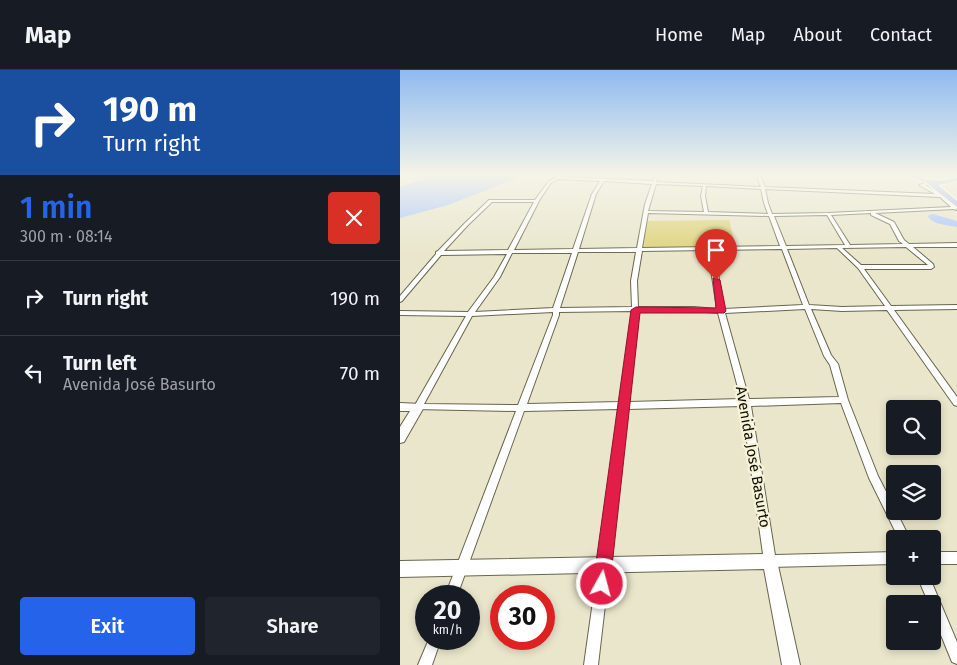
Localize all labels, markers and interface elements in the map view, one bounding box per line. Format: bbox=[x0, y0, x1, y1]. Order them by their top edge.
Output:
text: Map bbox=[25, 21, 71, 49]
text: Home bbox=[655, 24, 703, 46]
text: Map bbox=[731, 24, 765, 46]
text: About bbox=[793, 24, 842, 46]
text: Contact bbox=[870, 24, 932, 46]
text: 190 m bbox=[103, 88, 197, 130]
icon: right bbox=[20, 90, 85, 155]
text: Turn right bbox=[103, 130, 200, 157]
text: 1 min bbox=[20, 190, 92, 226]
button: close bbox=[328, 192, 380, 244]
text: 300 m · 08:14 bbox=[20, 227, 113, 246]
pin bbox=[695, 229, 737, 280]
icon: arrive bbox=[702, 236, 730, 264]
icon: right bbox=[20, 284, 48, 312]
text: Turn right bbox=[63, 287, 148, 310]
text: 190 m bbox=[330, 287, 380, 310]
text: Turn left bbox=[63, 352, 137, 375]
icon: left bbox=[20, 359, 48, 387]
text: 70 m bbox=[340, 362, 380, 385]
text: Avenida José Basurto bbox=[63, 375, 216, 394]
street label: Avenida José Basurto bbox=[732, 385, 774, 529]
map controls bbox=[886, 400, 941, 650]
button: search bbox=[886, 400, 941, 455]
button: layers bbox=[886, 465, 941, 520]
button: + bbox=[886, 530, 941, 585]
position arrow bbox=[575, 557, 627, 609]
speed limit sign: 30 bbox=[490, 585, 555, 650]
button: − bbox=[886, 595, 941, 650]
text: 20 bbox=[434, 596, 461, 626]
button: Exit bbox=[20, 597, 195, 655]
button: Share bbox=[205, 597, 380, 655]
text: km/h bbox=[433, 623, 462, 637]

